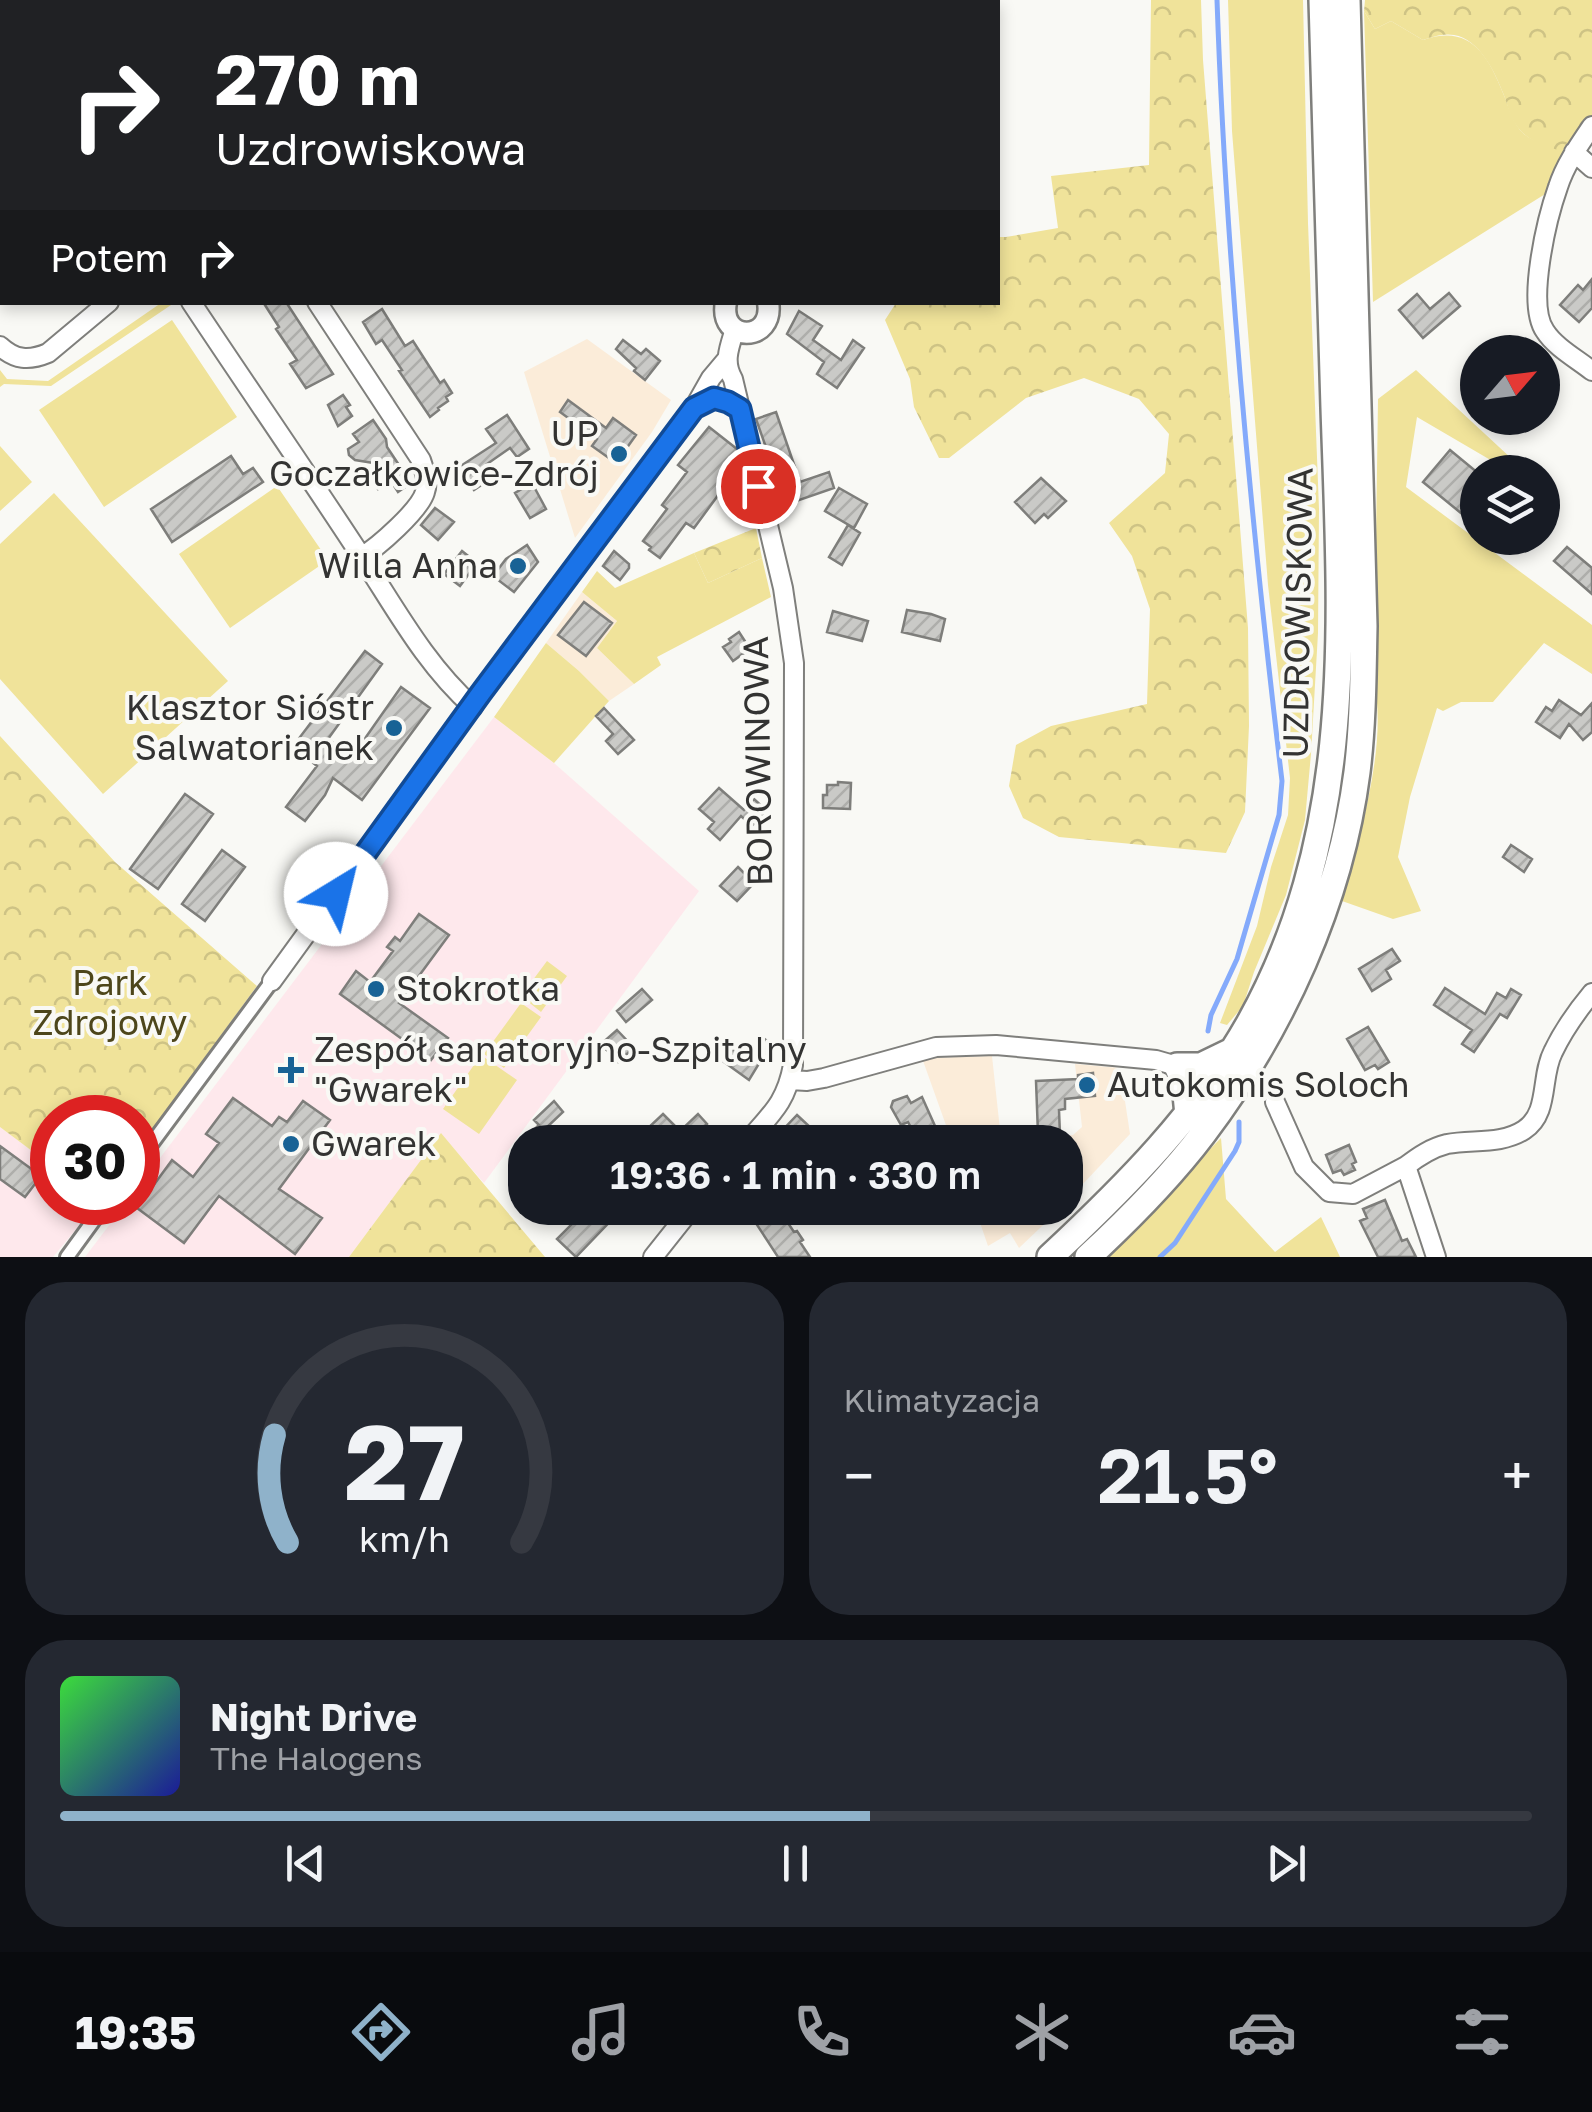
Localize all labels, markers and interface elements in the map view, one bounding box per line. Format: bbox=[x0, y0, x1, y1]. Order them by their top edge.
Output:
text: 270 m bbox=[215, 36, 420, 120]
icon: right bbox=[50, 40, 180, 170]
text: Uzdrowiskowa bbox=[215, 121, 527, 175]
icon: right bbox=[188, 230, 243, 285]
text: Potem bbox=[50, 235, 168, 280]
north arrow bbox=[1460, 335, 1560, 435]
map controls bbox=[1460, 335, 1560, 555]
place label: UP Goczałkowice-Zdrój bbox=[269, 412, 599, 494]
marker: UP Goczałkowice-Zdrój bbox=[608, 443, 630, 465]
pin bbox=[716, 444, 801, 529]
button: layers bbox=[1460, 455, 1560, 555]
icon: arrive bbox=[731, 459, 786, 514]
street label: UZDROWISKOWA bbox=[1273, 467, 1321, 759]
place label: Willa Anna bbox=[318, 544, 498, 586]
marker: Willa Anna bbox=[507, 555, 529, 577]
street label: BOROWINOWA bbox=[734, 636, 780, 886]
place label: Klasztor Sióstr Salwatorianek bbox=[126, 686, 374, 768]
marker: Klasztor Sióstr Salwatorianek bbox=[383, 717, 405, 739]
position arrow bbox=[284, 842, 388, 946]
park label: Park Zdrojowy bbox=[33, 961, 187, 1043]
place label: Stokrotka bbox=[396, 967, 560, 1009]
marker: Stokrotka bbox=[365, 978, 387, 1000]
place label: Zespół sanatoryjno-Szpitalny "Gwarek" bbox=[314, 1028, 807, 1110]
marker: Zespół sanatoryjno-Szpitalny "Gwarek" bbox=[278, 1057, 304, 1083]
place label: Autokomis Soloch bbox=[1107, 1063, 1410, 1105]
marker: Autokomis Soloch bbox=[1076, 1074, 1098, 1096]
speed limit sign: 30 bbox=[30, 1095, 160, 1225]
place label: Gwarek bbox=[311, 1122, 436, 1164]
marker: Gwarek bbox=[280, 1133, 302, 1155]
text: 19:36 · 1 min · 330 m bbox=[610, 1152, 981, 1197]
text: Klimatyzacja bbox=[844, 1381, 1040, 1419]
text: 27 bbox=[344, 1398, 464, 1523]
text: 21.5° bbox=[1098, 1429, 1278, 1520]
text: − bbox=[844, 1442, 874, 1508]
text: + bbox=[1502, 1442, 1532, 1508]
text: km/h bbox=[359, 1517, 450, 1560]
text: Night Drive bbox=[210, 1694, 417, 1739]
text: The Halogens bbox=[210, 1739, 422, 1777]
icon: previous bbox=[278, 1836, 333, 1891]
icon: pause bbox=[768, 1836, 823, 1891]
icon: next bbox=[1259, 1836, 1314, 1891]
icon: directions bbox=[346, 1997, 416, 2067]
icon: music bbox=[566, 1997, 636, 2067]
icon: phone bbox=[787, 1997, 857, 2067]
icon: climate bbox=[1007, 1997, 1077, 2067]
icon: car bbox=[1227, 1997, 1297, 2067]
icon: filters bbox=[1447, 1997, 1517, 2067]
text: 19:35 bbox=[75, 2005, 196, 2059]

